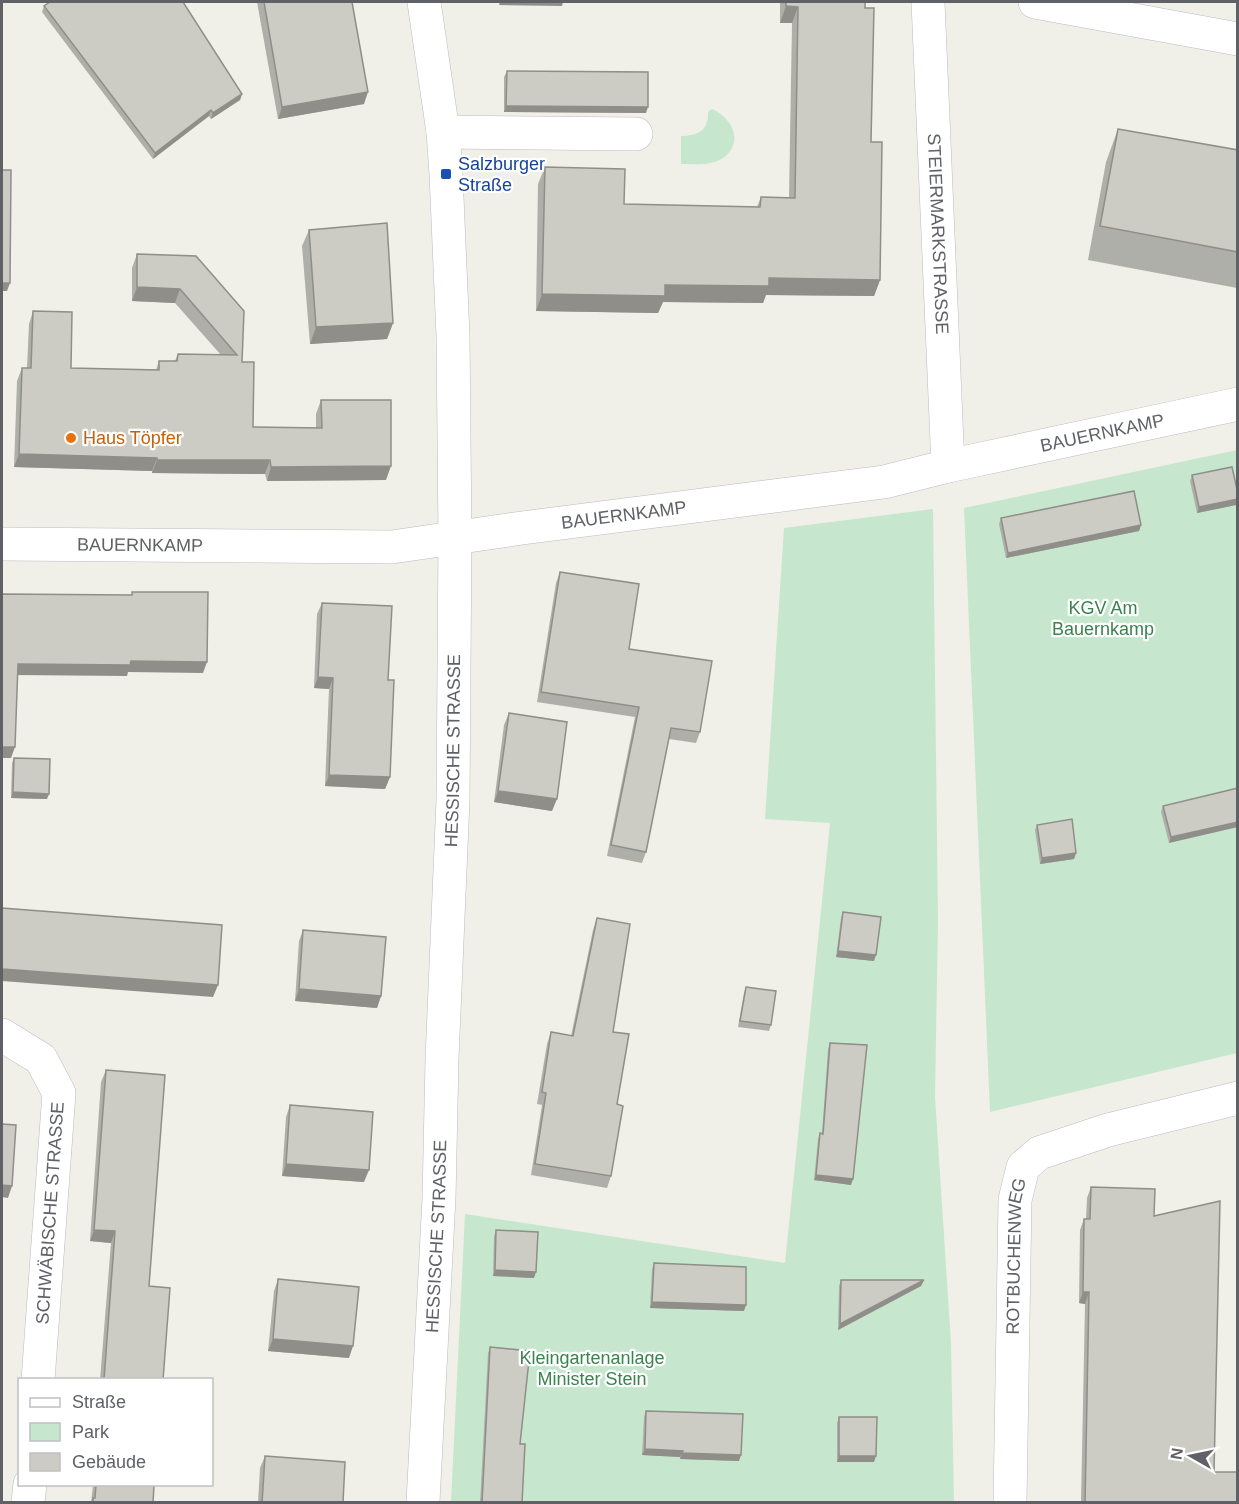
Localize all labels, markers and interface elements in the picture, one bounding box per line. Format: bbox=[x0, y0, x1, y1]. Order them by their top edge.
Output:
street label: STEIERMARKSTRASSE bbox=[924, 133, 952, 335]
place label: Salzburger Straße bbox=[458, 154, 545, 195]
marker: Salzburger Straße bbox=[439, 167, 453, 181]
street label: BAUERNKAMP bbox=[1038, 410, 1166, 456]
place label: Haus Töpfer bbox=[83, 428, 182, 448]
marker: Haus Töpfer bbox=[64, 431, 78, 445]
street label: BAUERNKAMP bbox=[560, 497, 688, 533]
street label: BAUERNKAMP bbox=[77, 535, 203, 556]
park label: KGV Am Bauernkamp bbox=[1052, 598, 1154, 639]
street label: HESSISCHE STRASSE bbox=[441, 654, 464, 848]
street label: SCHWÄBISCHE STRASSE bbox=[32, 1101, 68, 1325]
street label: HESSISCHE STRASSE bbox=[422, 1140, 450, 1333]
street label: ROTBUCHENWEG bbox=[1003, 1176, 1030, 1335]
park label: Kleingartenanlage Minister Stein bbox=[519, 1348, 665, 1389]
legend bbox=[18, 1378, 213, 1486]
text: Straße bbox=[72, 1392, 126, 1412]
text: Park bbox=[72, 1422, 110, 1442]
north arrow bbox=[1161, 1426, 1221, 1486]
text: N bbox=[1167, 1447, 1186, 1461]
text: Gebäude bbox=[72, 1452, 146, 1472]

